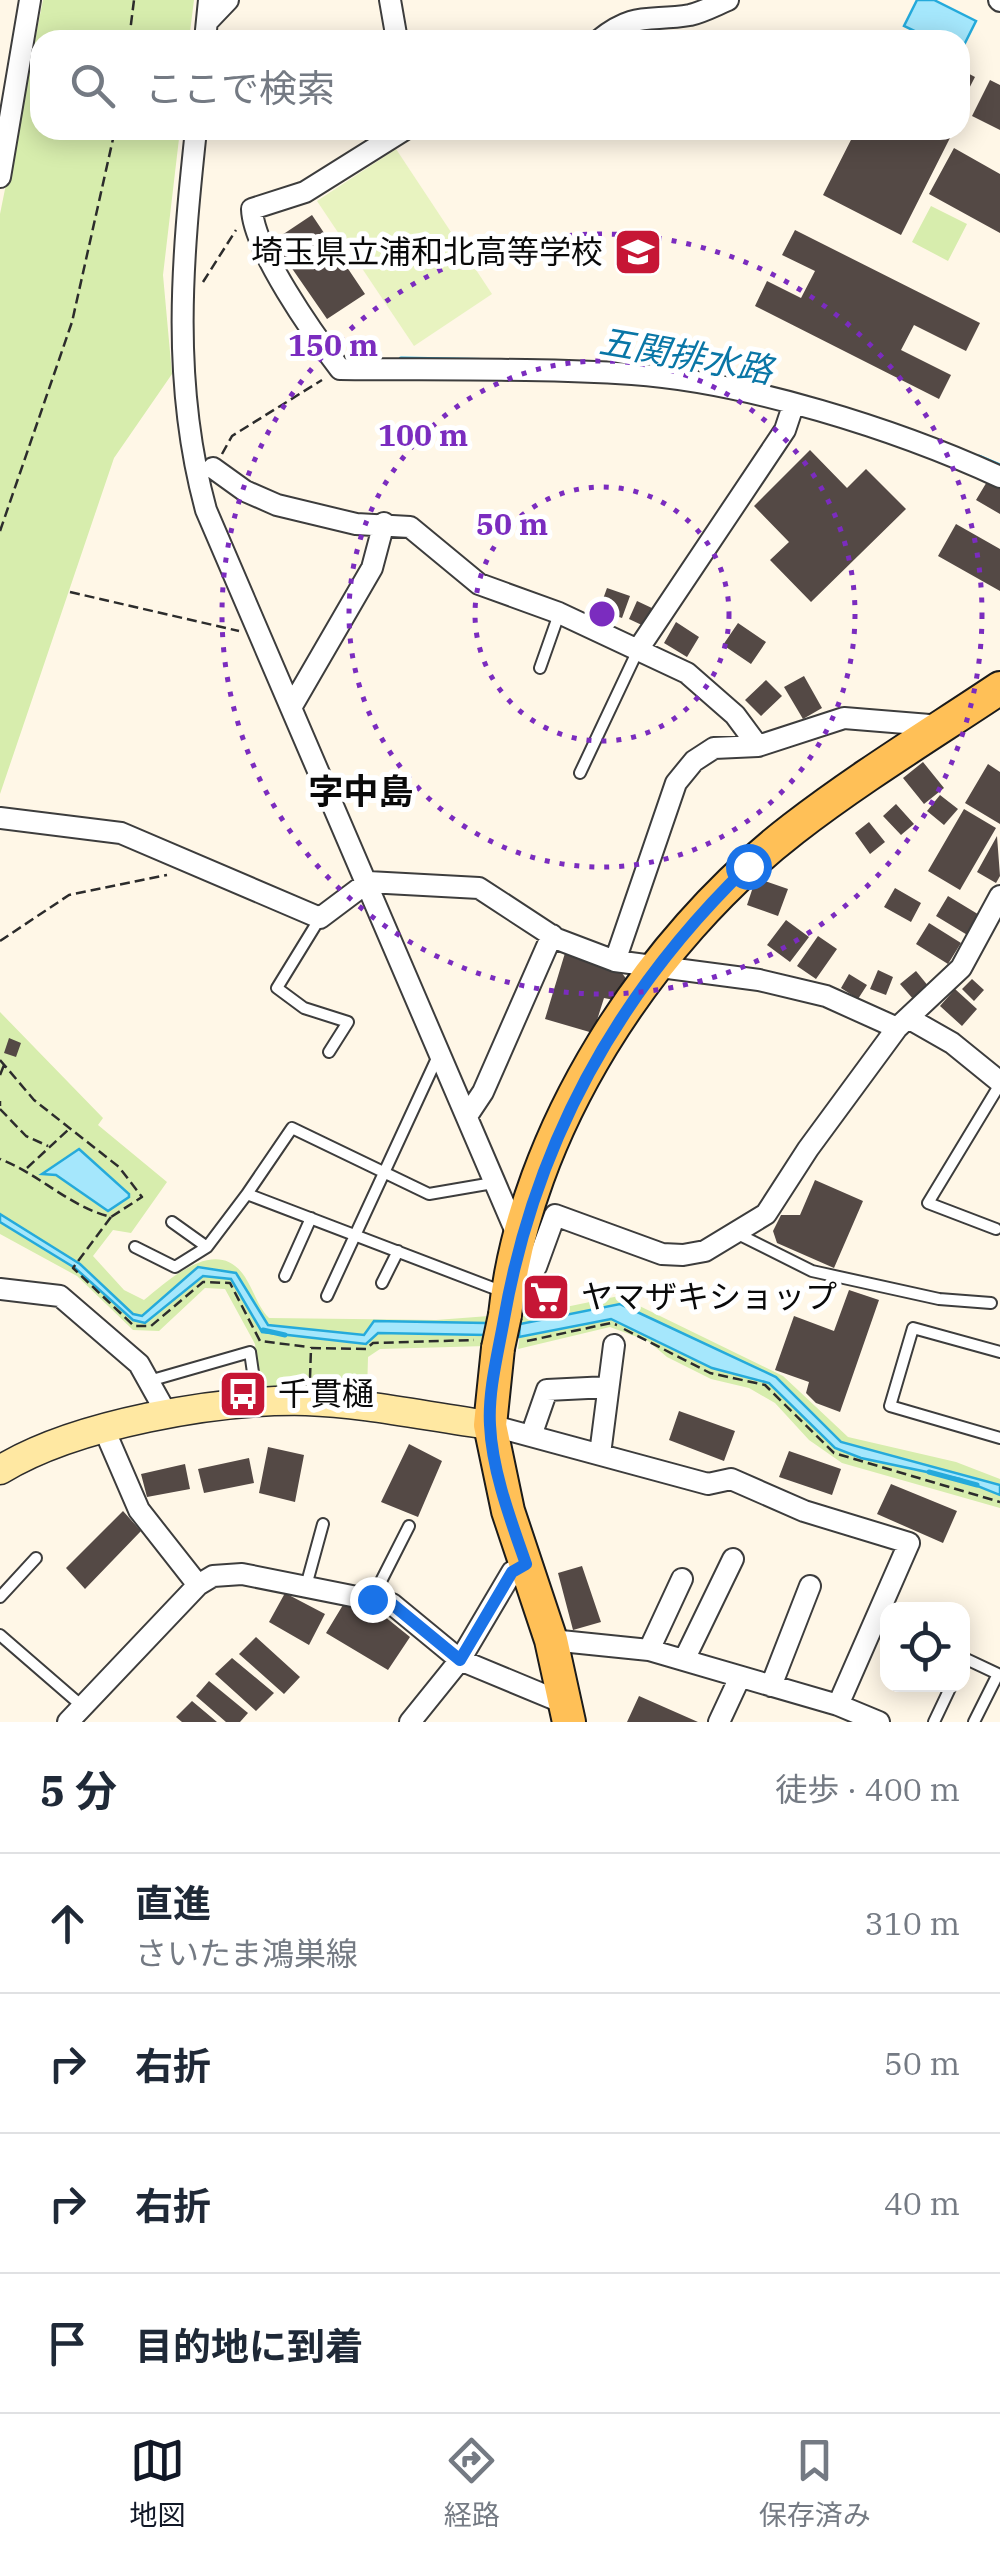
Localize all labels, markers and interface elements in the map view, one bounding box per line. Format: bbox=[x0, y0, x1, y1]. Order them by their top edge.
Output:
search box bbox=[30, 30, 970, 140]
icon: search bbox=[65, 58, 120, 113]
text: ここで検索 bbox=[145, 63, 335, 112]
school or university icon: 埼玉県立浦和北高等学校 bbox=[612, 226, 664, 278]
place label: 埼玉県立浦和北高等学校 bbox=[251, 230, 603, 272]
water label: 五関排水路 bbox=[596, 317, 779, 393]
text: 150 m bbox=[288, 325, 378, 364]
text: 100 m bbox=[378, 415, 468, 454]
text: 50 m bbox=[476, 504, 548, 543]
centre of rings bbox=[584, 596, 620, 632]
district label: 字中島 bbox=[308, 768, 414, 814]
route start bbox=[726, 844, 772, 890]
supermarket icon: ヤマザキショップ bbox=[520, 1271, 572, 1323]
place label: ヤマザキショップ bbox=[581, 1275, 837, 1317]
bus stop icon: 千貫樋 bbox=[217, 1368, 269, 1420]
place label: 千貫樋 bbox=[278, 1372, 374, 1414]
route end bbox=[350, 1577, 396, 1623]
map controls bbox=[880, 1602, 970, 1692]
button: locate bbox=[880, 1602, 970, 1692]
text: 5 分 bbox=[40, 1763, 117, 1818]
text: 徒歩 · 400 m bbox=[775, 1768, 960, 1810]
text: 直進 bbox=[135, 1878, 211, 1927]
icon: ahead bbox=[40, 1896, 95, 1951]
text: 310 m bbox=[864, 1902, 960, 1944]
text: さいたま鴻巣線 bbox=[135, 1932, 358, 1974]
icon: right bbox=[40, 2036, 95, 2091]
text: 右折 bbox=[135, 2041, 211, 2090]
text: 50 m bbox=[884, 2042, 960, 2084]
icon: right bbox=[40, 2176, 95, 2231]
text: 右折 bbox=[135, 2181, 211, 2230]
text: 40 m bbox=[884, 2182, 960, 2224]
icon: arrive bbox=[40, 2316, 95, 2371]
text: 目的地に到着 bbox=[135, 2321, 363, 2370]
tab: 地図 bbox=[129, 2433, 185, 2533]
tab: 経路 bbox=[444, 2433, 500, 2533]
tab: 保存済み bbox=[759, 2433, 871, 2533]

